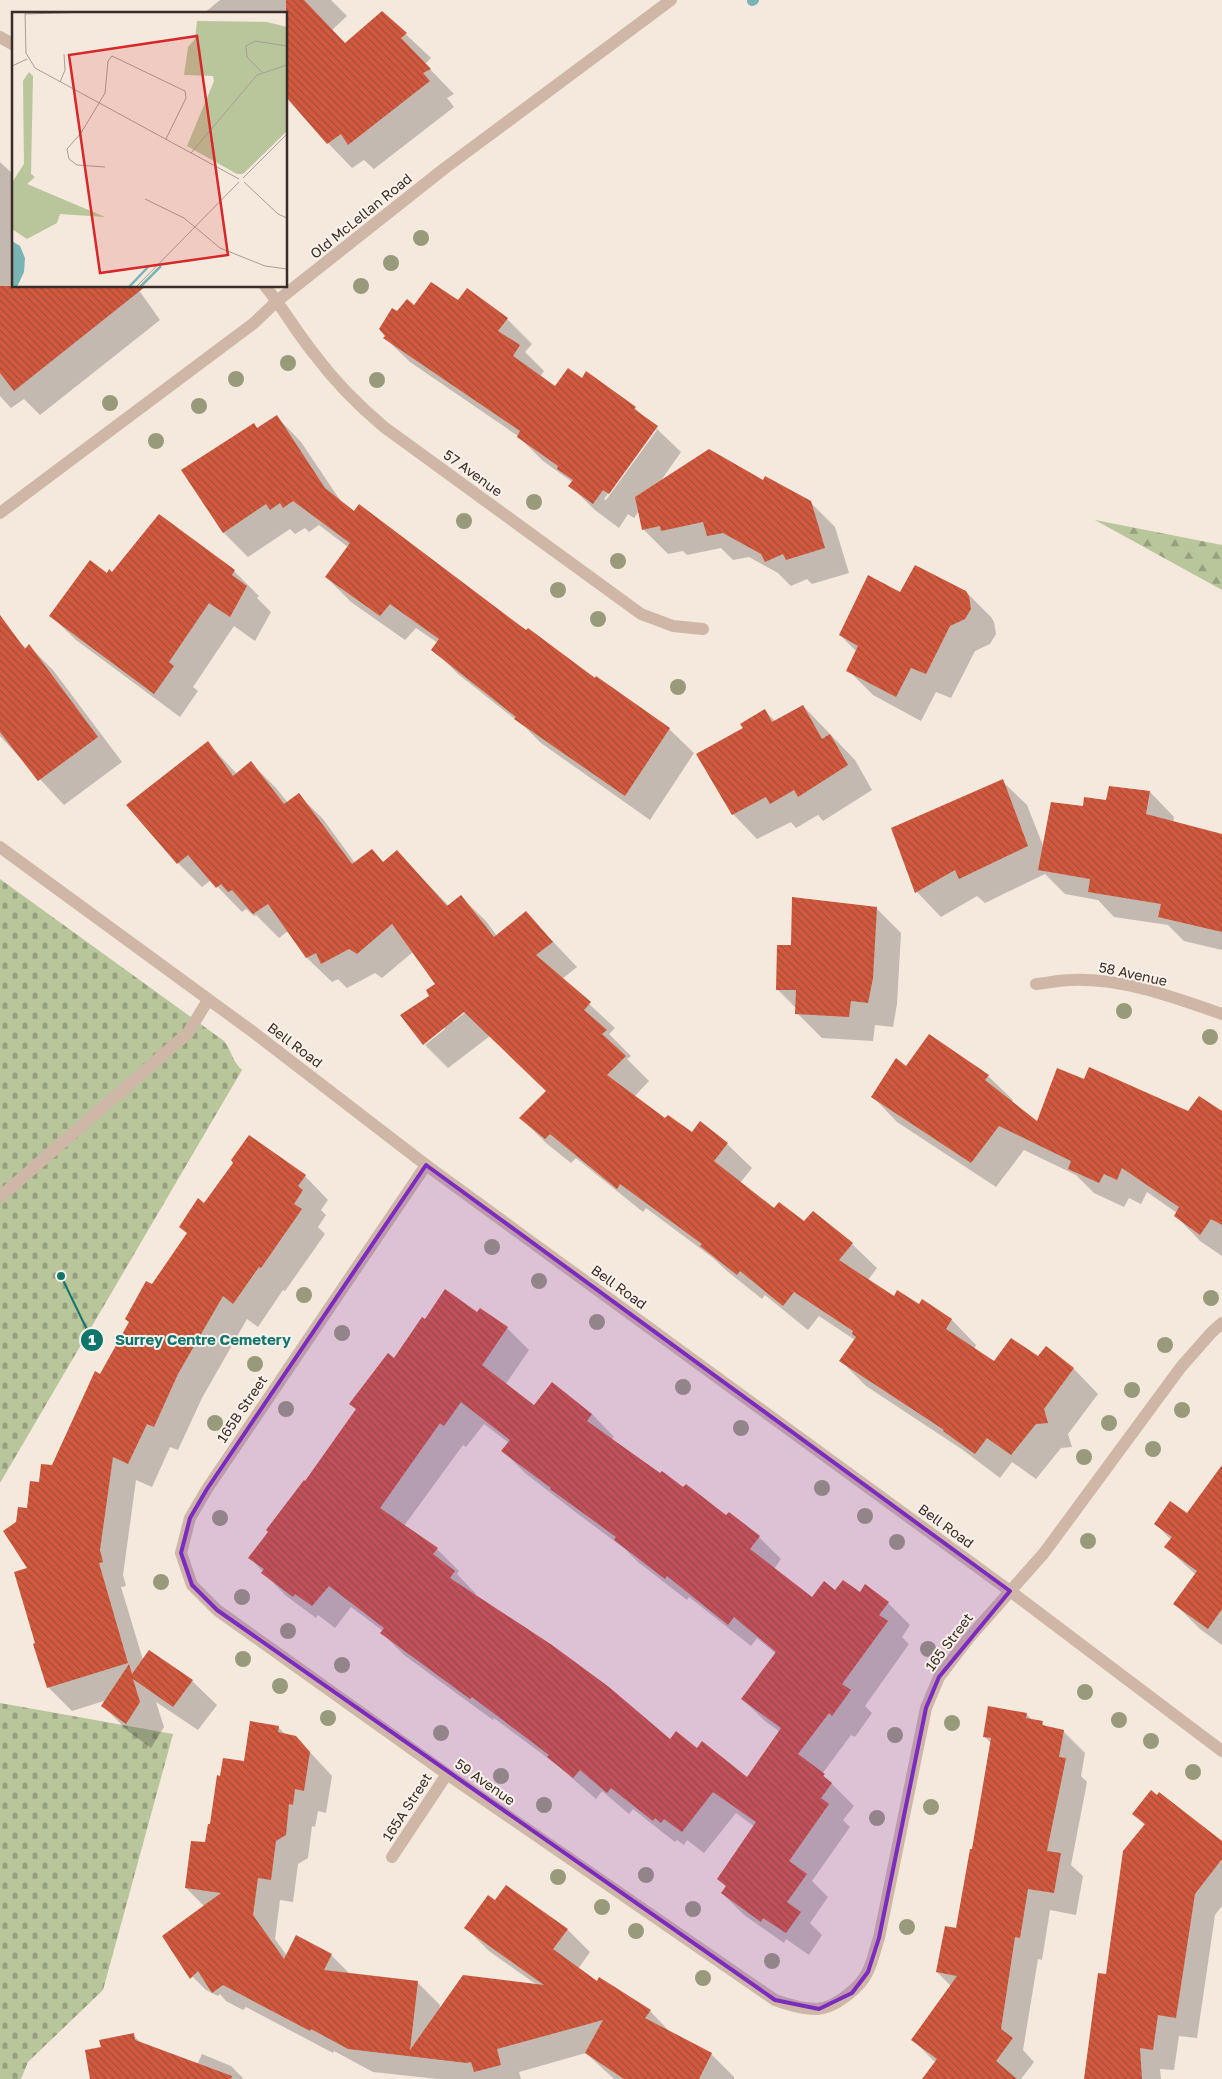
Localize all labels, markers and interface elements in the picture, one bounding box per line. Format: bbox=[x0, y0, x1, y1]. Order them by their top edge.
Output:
inset map bbox=[12, 12, 288, 288]
street label: Old McLellan Road bbox=[306, 169, 415, 262]
street label: 57 Avenue bbox=[441, 446, 506, 500]
street label: 58 Avenue bbox=[1097, 958, 1169, 989]
street label: Bell Road bbox=[265, 1018, 326, 1071]
street label: Bell Road bbox=[588, 1261, 650, 1312]
callout: Surrey Centre Cemetery bbox=[80, 1325, 301, 1355]
text: 1 bbox=[88, 1330, 96, 1348]
text: Surrey Centre Cemetery bbox=[115, 1330, 291, 1348]
street label: 165B Street bbox=[213, 1372, 270, 1446]
street label: Bell Road bbox=[915, 1500, 977, 1551]
street label: 165 Street bbox=[921, 1609, 976, 1674]
street label: 59 Avenue bbox=[452, 1755, 519, 1808]
street label: 165A Street bbox=[378, 1770, 435, 1844]

